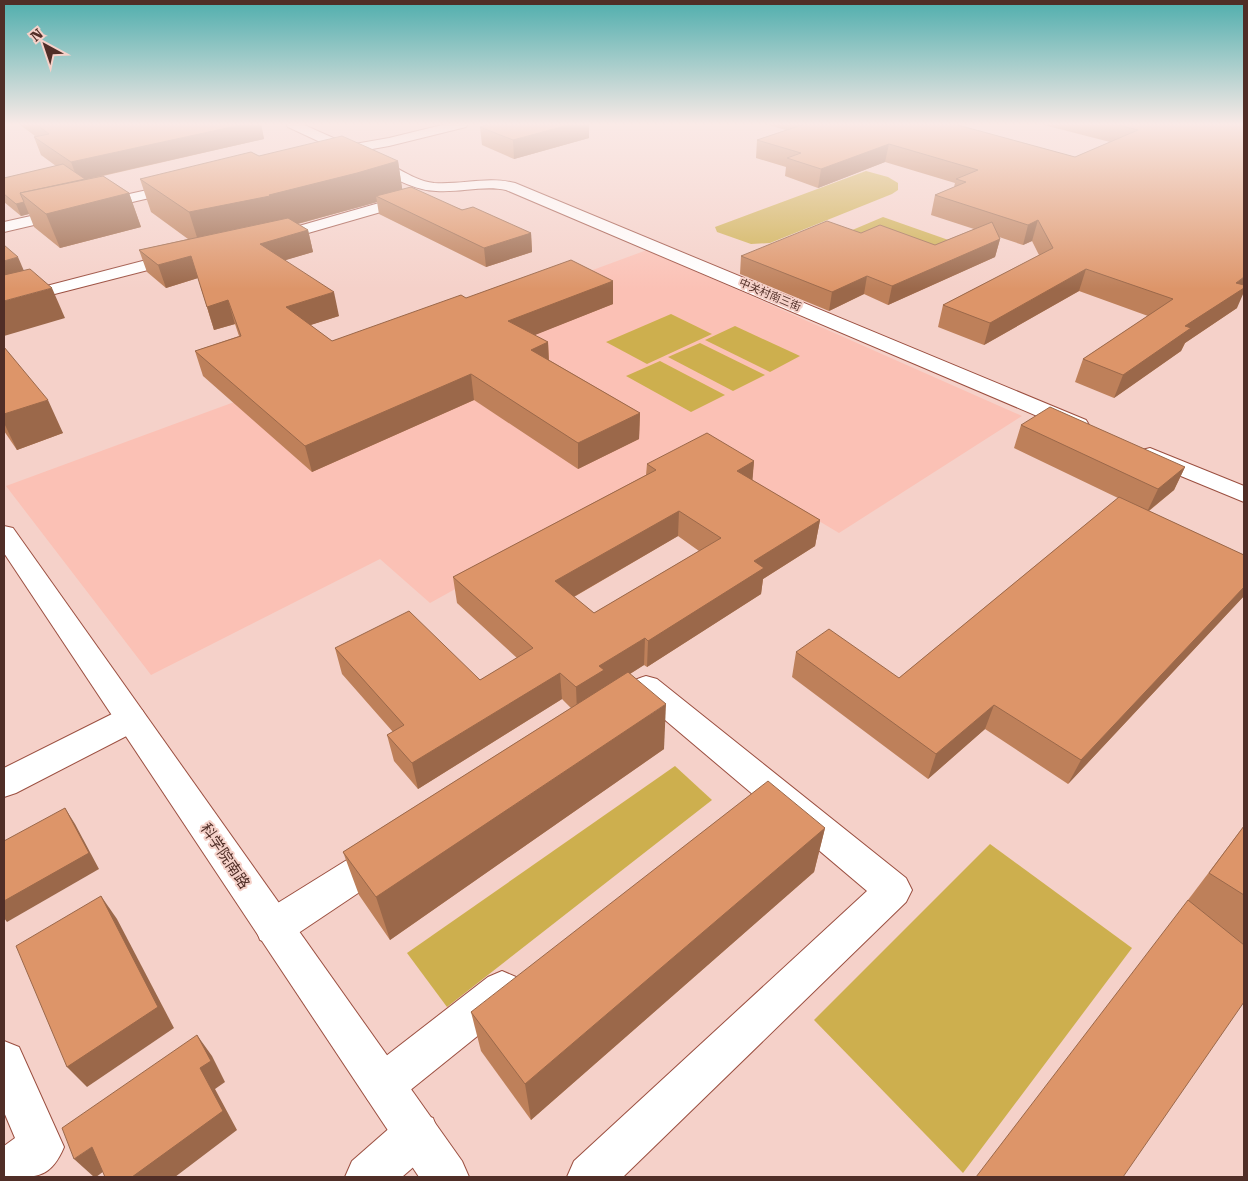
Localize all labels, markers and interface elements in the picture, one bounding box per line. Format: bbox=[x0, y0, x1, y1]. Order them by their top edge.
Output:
north arrow bbox=[20, 20, 70, 70]
text: N bbox=[27, 25, 46, 45]
street label: 中关村南三街 bbox=[737, 276, 803, 314]
street label: 科学院南路 bbox=[197, 820, 253, 892]

